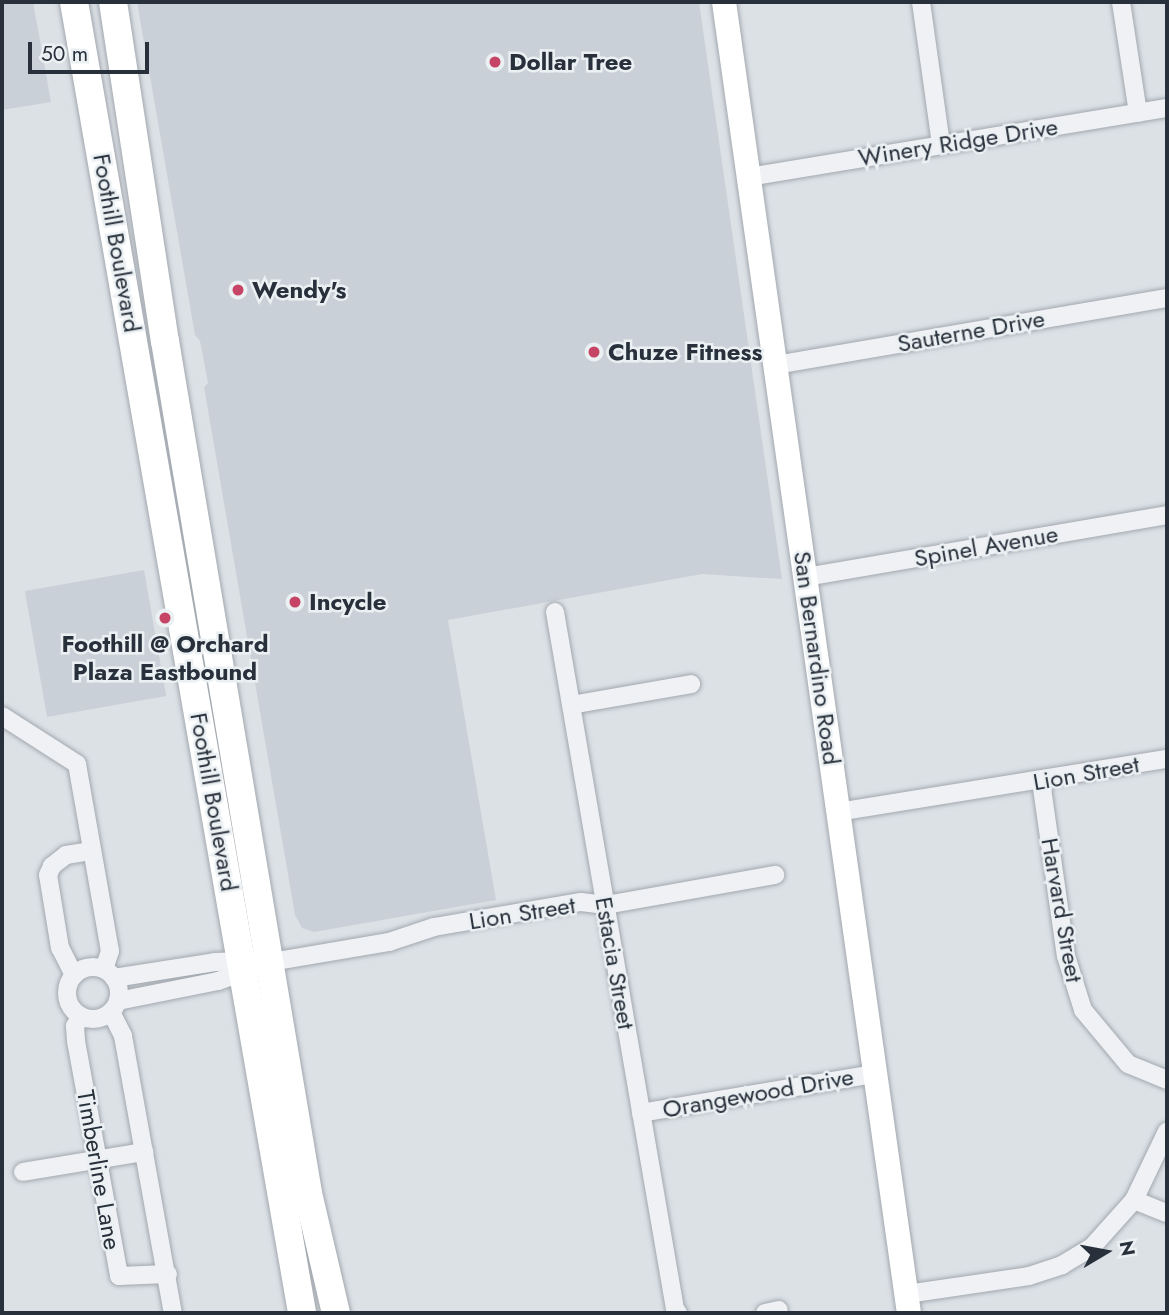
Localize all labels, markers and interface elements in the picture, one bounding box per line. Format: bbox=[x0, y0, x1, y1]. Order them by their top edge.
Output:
scale bar bbox=[32, 28, 152, 72]
text: 50 m bbox=[41, 39, 88, 69]
place label: Dollar Tree bbox=[509, 48, 632, 76]
marker: Dollar Tree bbox=[487, 54, 503, 70]
street label: Winery Ridge Drive bbox=[856, 112, 1060, 172]
street label: Foothill Boulevard bbox=[87, 151, 147, 335]
place label: Wendy's bbox=[252, 276, 346, 304]
marker: Wendy's bbox=[230, 282, 246, 298]
street label: Sauterne Drive bbox=[895, 304, 1047, 358]
place label: Chuze Fitness bbox=[608, 338, 762, 366]
marker: Chuze Fitness bbox=[586, 344, 602, 360]
street label: Spinel Avenue bbox=[912, 519, 1060, 573]
street label: San Bernardino Road bbox=[788, 549, 846, 767]
place label: Incycle bbox=[309, 588, 387, 616]
marker: Incycle bbox=[287, 594, 303, 610]
marker: Foothill @ Orchard Plaza Eastbound bbox=[157, 610, 173, 626]
place label: Foothill @ Orchard Plaza Eastbound bbox=[62, 630, 268, 686]
street label: Foothill Boulevard bbox=[184, 710, 244, 894]
street label: Lion Street bbox=[1031, 750, 1141, 796]
street label: Harvard Street bbox=[1035, 836, 1089, 984]
street label: Lion Street bbox=[467, 890, 577, 936]
street label: Estacia Street bbox=[589, 895, 641, 1031]
street label: Orangewood Drive bbox=[660, 1062, 856, 1124]
street label: Timberline Lane bbox=[71, 1088, 127, 1252]
north arrow bbox=[1071, 1217, 1141, 1287]
text: N bbox=[1113, 1238, 1142, 1258]

